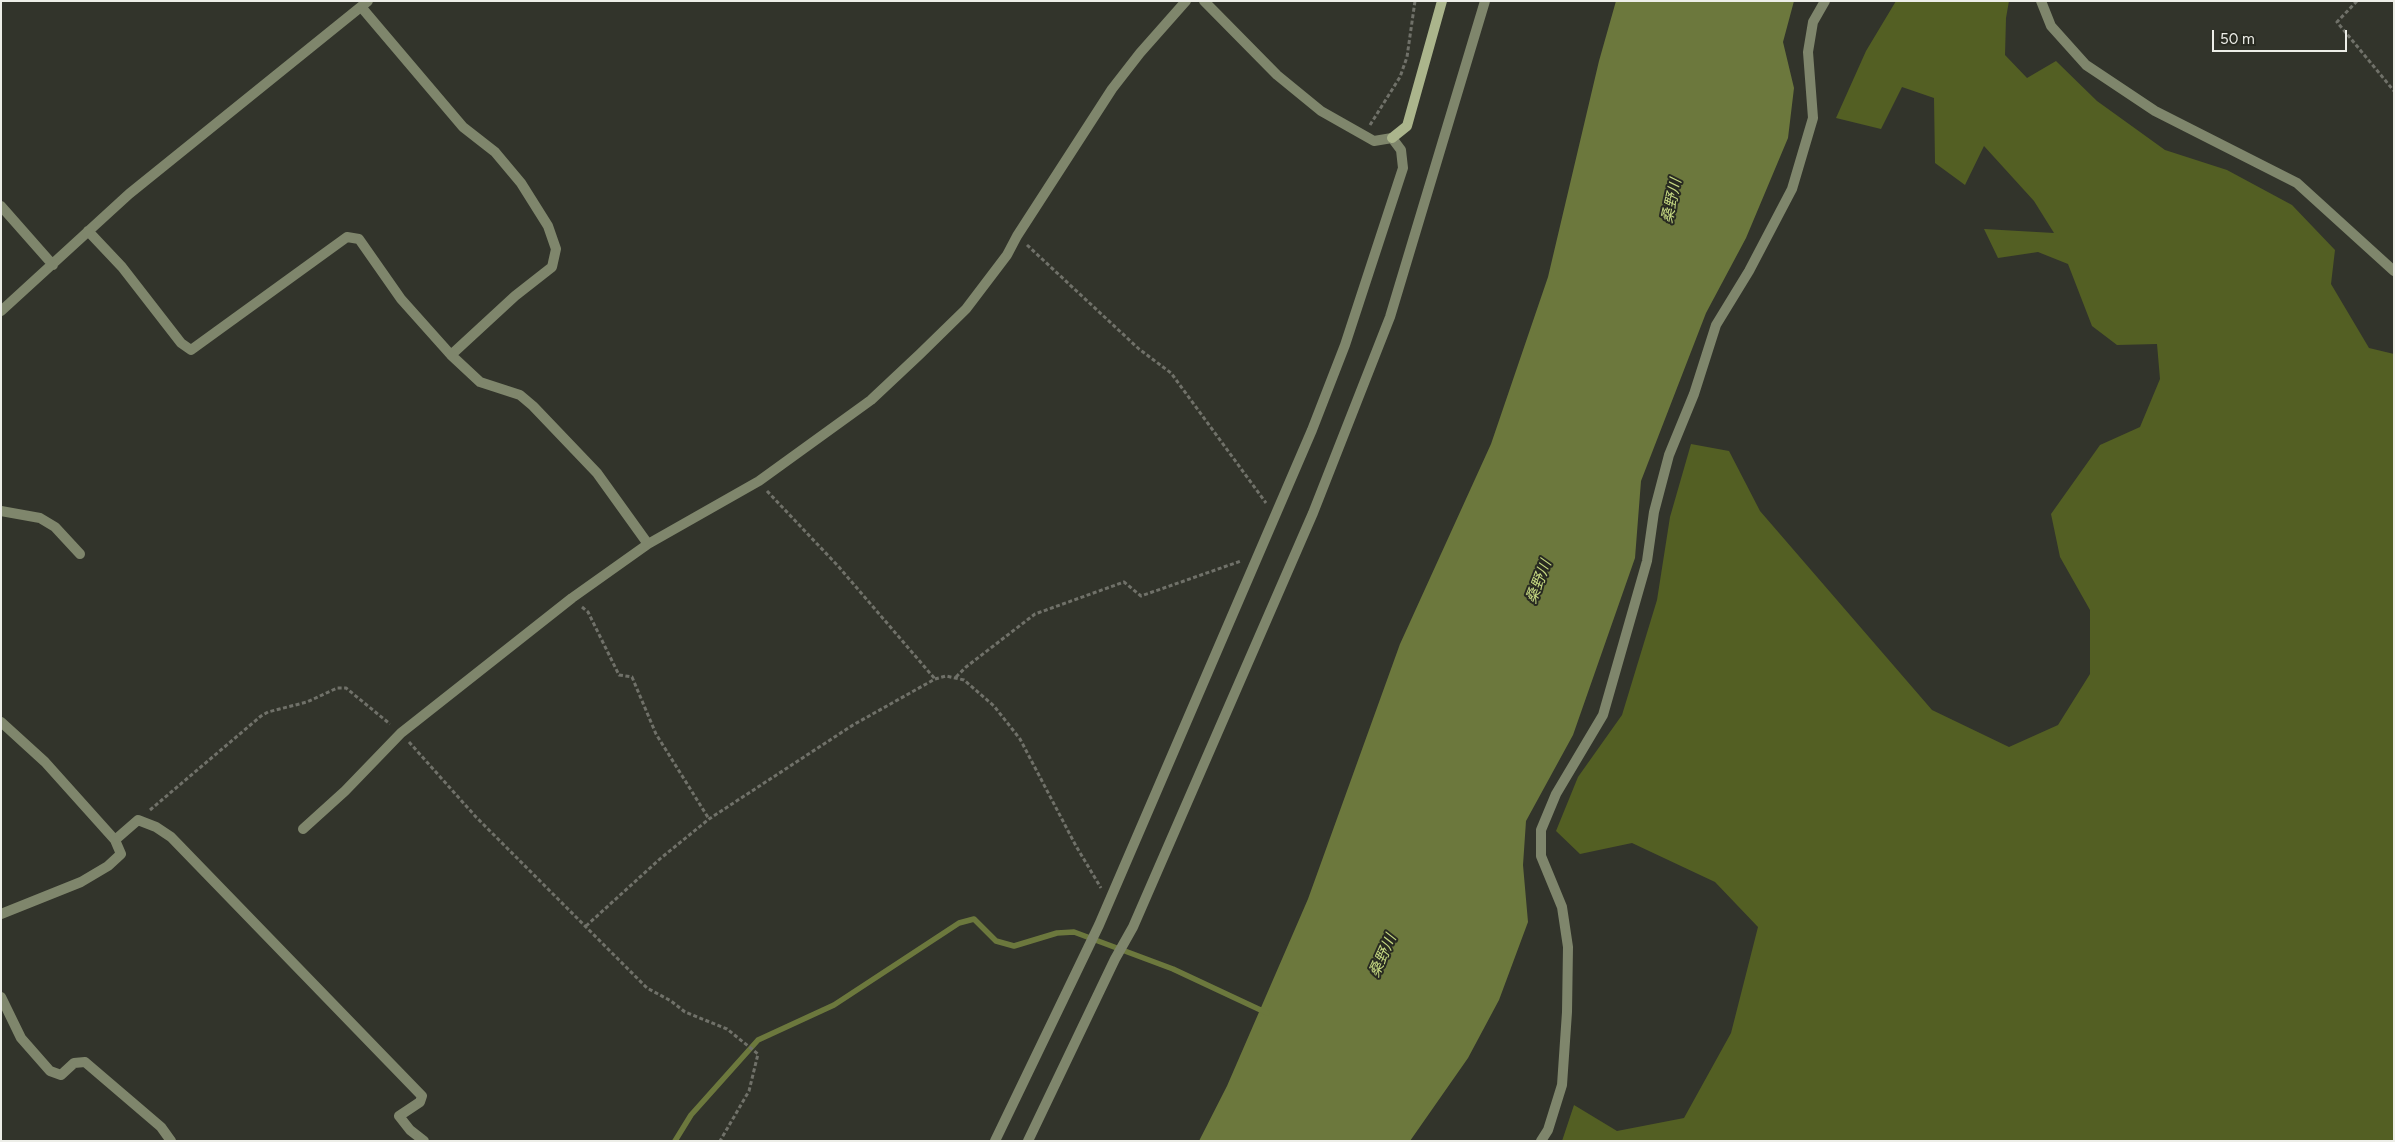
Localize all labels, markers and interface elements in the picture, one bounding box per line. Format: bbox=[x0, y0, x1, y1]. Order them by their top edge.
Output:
scale bar bbox=[2215, 20, 2350, 52]
text: 50 m bbox=[2220, 30, 2255, 48]
water label: 桑野川 bbox=[1659, 177, 1685, 225]
water label: 桑野川 bbox=[1523, 558, 1555, 606]
water label: 桑野川 bbox=[1366, 932, 1400, 980]

